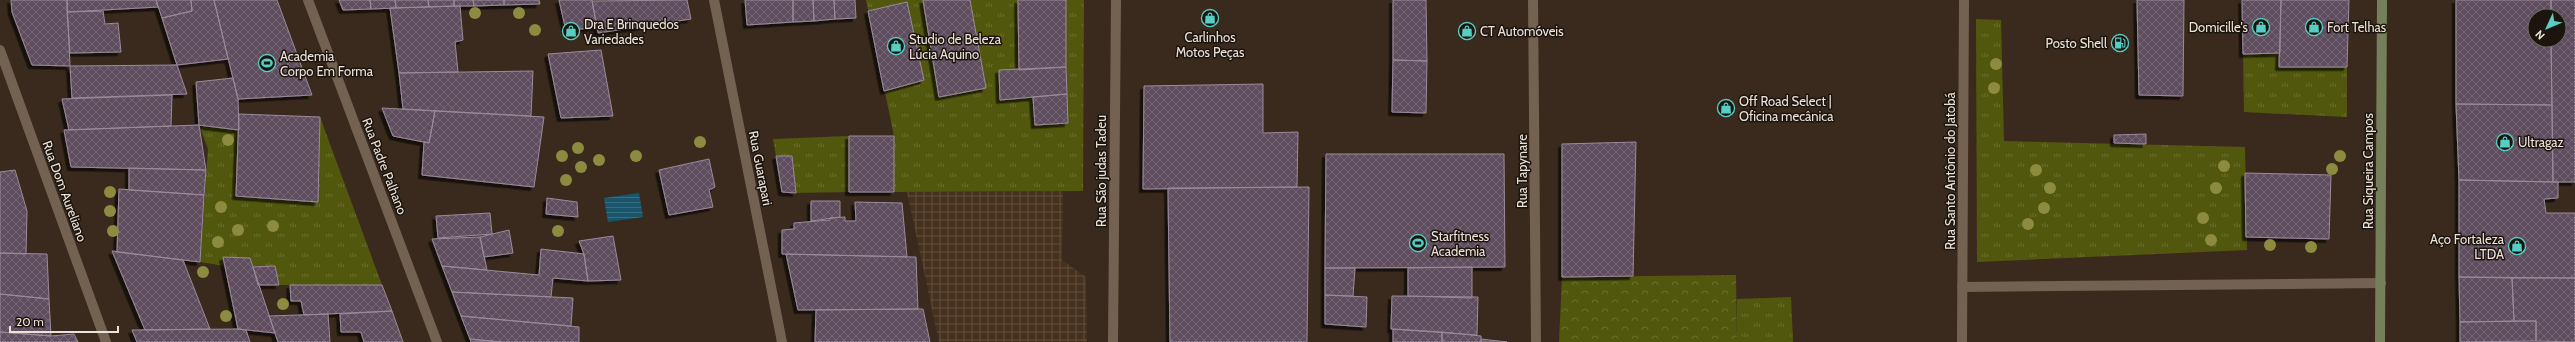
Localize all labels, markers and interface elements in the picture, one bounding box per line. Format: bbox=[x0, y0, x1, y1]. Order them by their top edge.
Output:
shop icon: Carlinhos Motos Peças bbox=[1200, 8, 1220, 28]
north arrow bbox=[2527, 8, 2567, 48]
place label: Dra E Brinquedos Variedades bbox=[584, 16, 680, 47]
shop icon: Domicille's bbox=[2251, 17, 2271, 37]
shop icon: Fort Telhas bbox=[2304, 17, 2324, 37]
place label: Domicille's bbox=[2189, 19, 2249, 35]
place label: Fort Telhas bbox=[2327, 19, 2387, 35]
shop icon: Dra E Brinquedos Variedades bbox=[561, 21, 581, 41]
shop icon: CT Automóveis bbox=[1457, 21, 1477, 41]
place label: CT Automóveis bbox=[1480, 23, 1564, 39]
text: N bbox=[2532, 27, 2548, 43]
place label: Carlinhos Motos Peças bbox=[1176, 29, 1245, 60]
place label: Studio de Beleza Lúcia Aquino bbox=[909, 31, 1002, 62]
fuel station icon: Posto Shell bbox=[2110, 33, 2130, 53]
place label: Posto Shell bbox=[2045, 35, 2107, 51]
shop icon: Studio de Beleza Lúcia Aquino bbox=[886, 36, 906, 56]
place label: Academia Corpo Em Forma bbox=[280, 48, 374, 79]
sports icon: Academia Corpo Em Forma bbox=[257, 53, 277, 73]
street label: Rua Santo Antônio do Jatobá bbox=[1942, 92, 1958, 250]
place label: Off Road Select | Oficina mecânica bbox=[1739, 93, 1834, 124]
shop icon: Off Road Select | Oficina mecânica bbox=[1716, 98, 1736, 118]
street label: Rua Siqueira Campos bbox=[2360, 112, 2376, 229]
street label: Rua Padre Palhano bbox=[359, 115, 411, 217]
street label: Rua São judas Tadeu bbox=[1093, 115, 1110, 227]
street label: Rua Guarapari bbox=[746, 129, 776, 207]
shop icon: Ultragaz bbox=[2495, 132, 2515, 152]
street label: Rua Tapynare bbox=[1514, 134, 1530, 208]
place label: Ultragaz bbox=[2518, 134, 2564, 150]
street label: Rua Dom Aureliano bbox=[39, 138, 91, 244]
place label: Starfitness Academia bbox=[1431, 228, 1490, 259]
place label: Aço Fortaleza LTDA bbox=[2430, 231, 2505, 262]
sports icon: Starfitness Academia bbox=[1408, 233, 1428, 253]
shop icon: Aço Fortaleza LTDA bbox=[2507, 236, 2527, 256]
scale bar bbox=[10, 308, 118, 334]
text: 20 m bbox=[16, 314, 44, 329]

